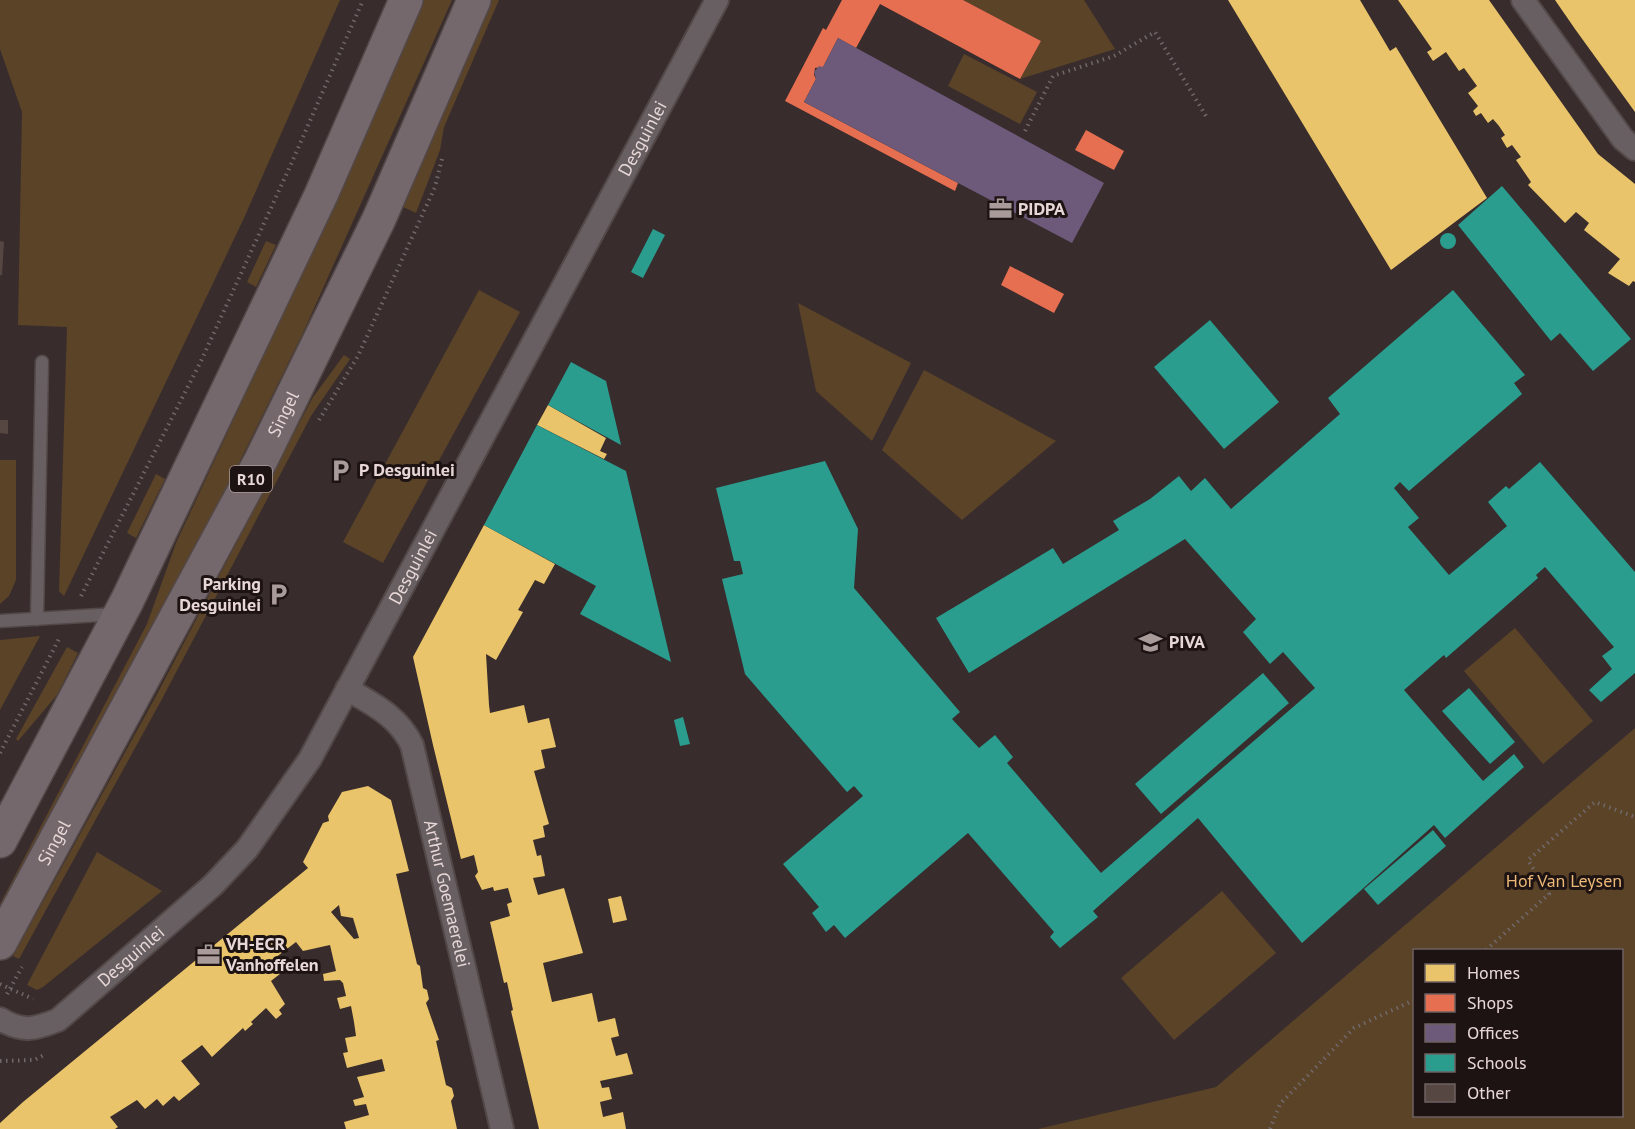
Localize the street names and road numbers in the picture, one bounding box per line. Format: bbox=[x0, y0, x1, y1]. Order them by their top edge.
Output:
street label: Desguinlei bbox=[613, 97, 672, 180]
street label: Singel bbox=[262, 387, 304, 441]
road number: R10 bbox=[230, 466, 272, 492]
street label: Desguinlei bbox=[383, 525, 442, 608]
street label: Singel bbox=[32, 815, 76, 869]
street label: Arthur Goemaerelei bbox=[419, 817, 476, 970]
street label: Desguinlei bbox=[92, 920, 169, 992]

